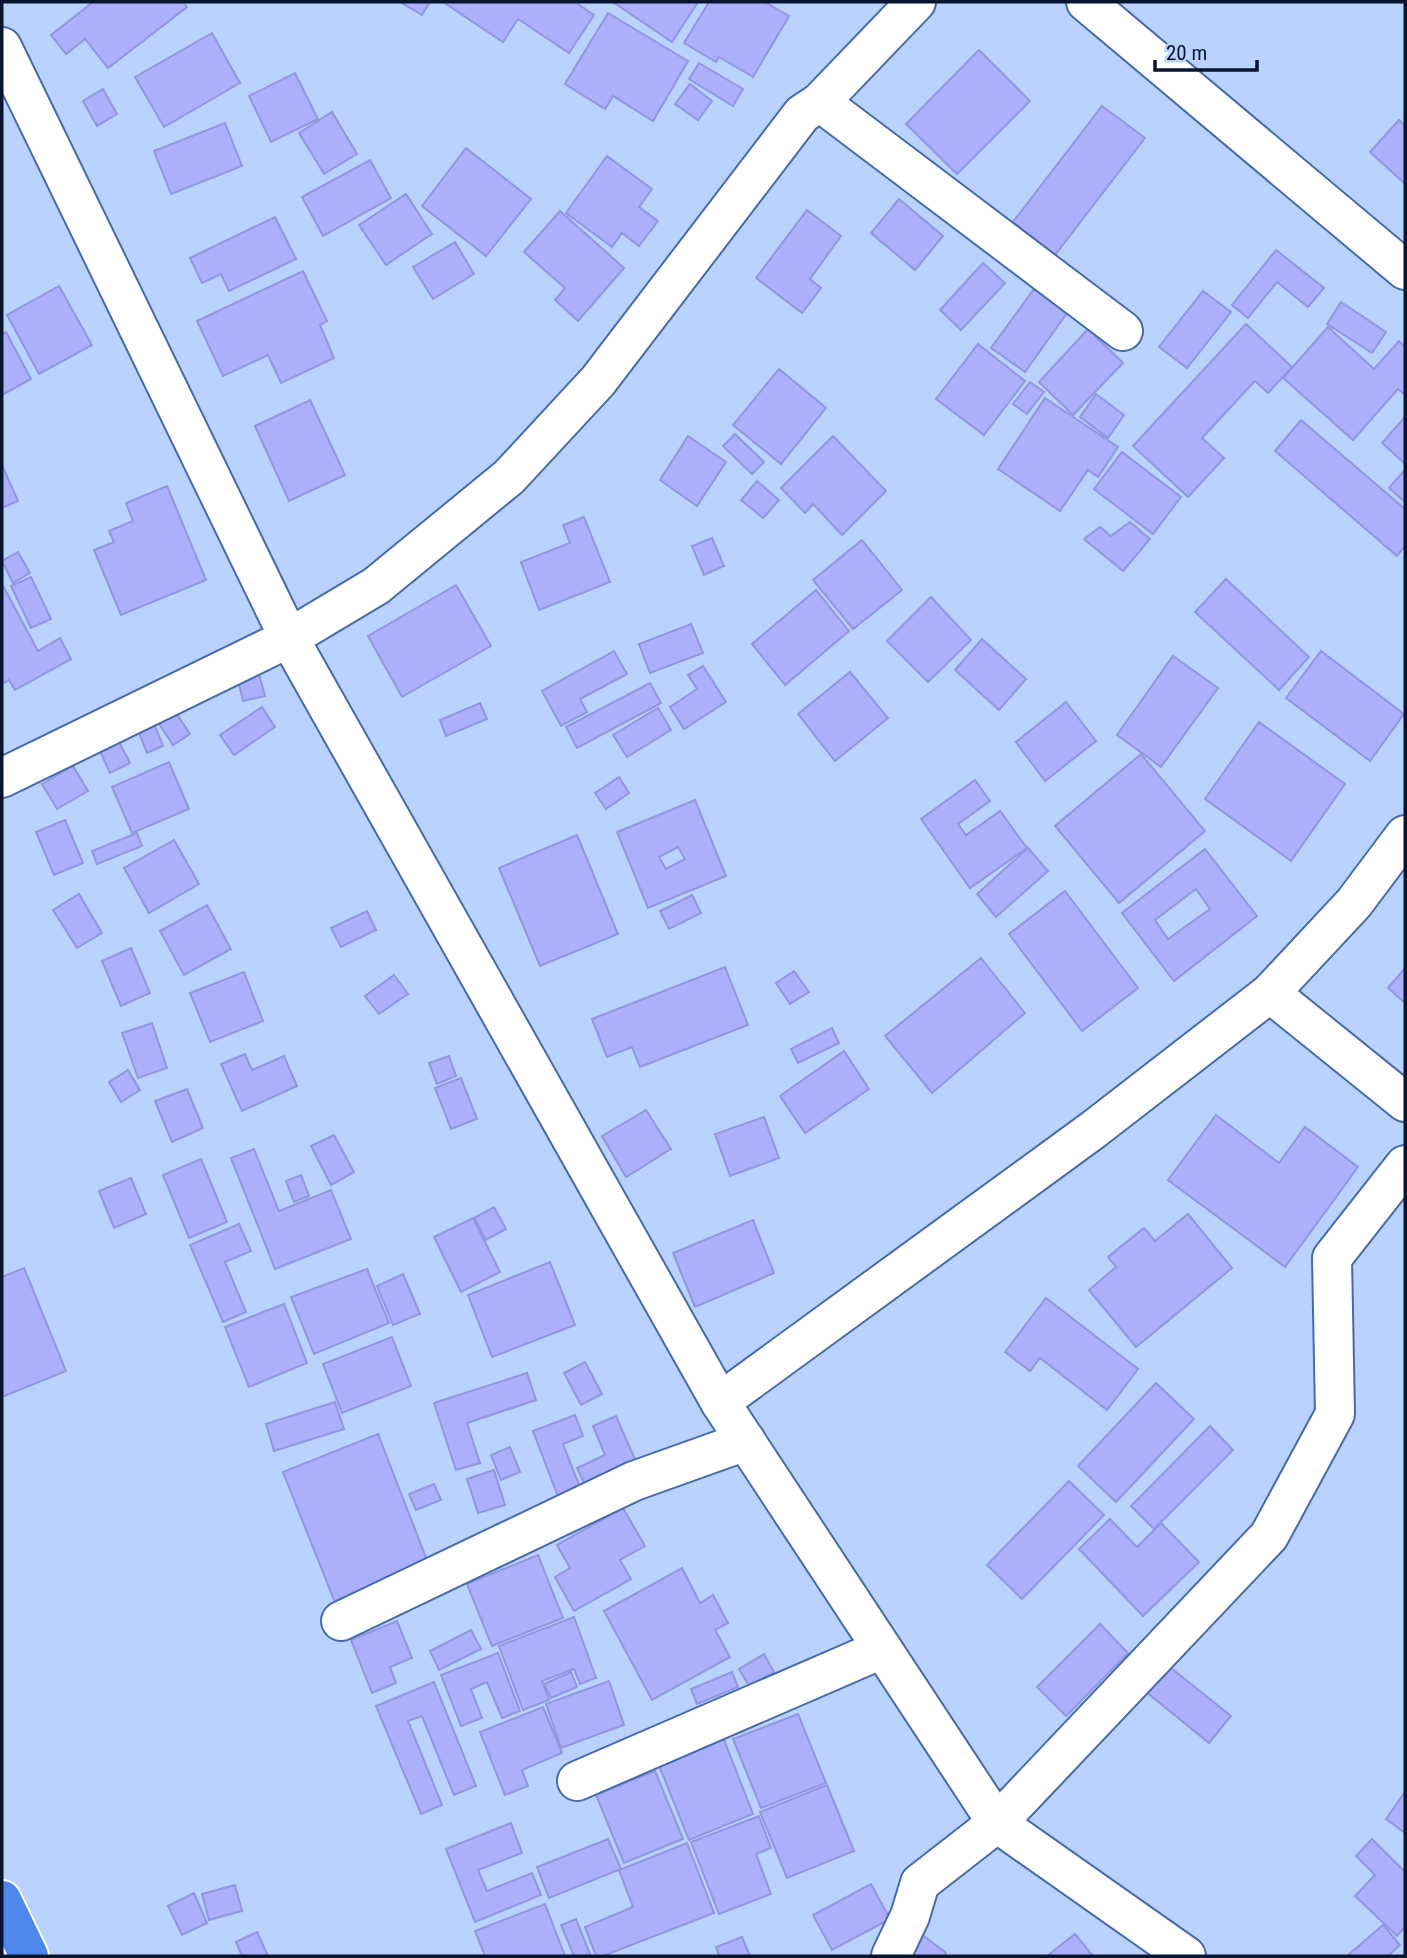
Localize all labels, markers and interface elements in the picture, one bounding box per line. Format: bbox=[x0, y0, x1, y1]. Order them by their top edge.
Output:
scale bar bbox=[1155, 28, 1256, 72]
text: 20 m bbox=[1166, 41, 1207, 65]

